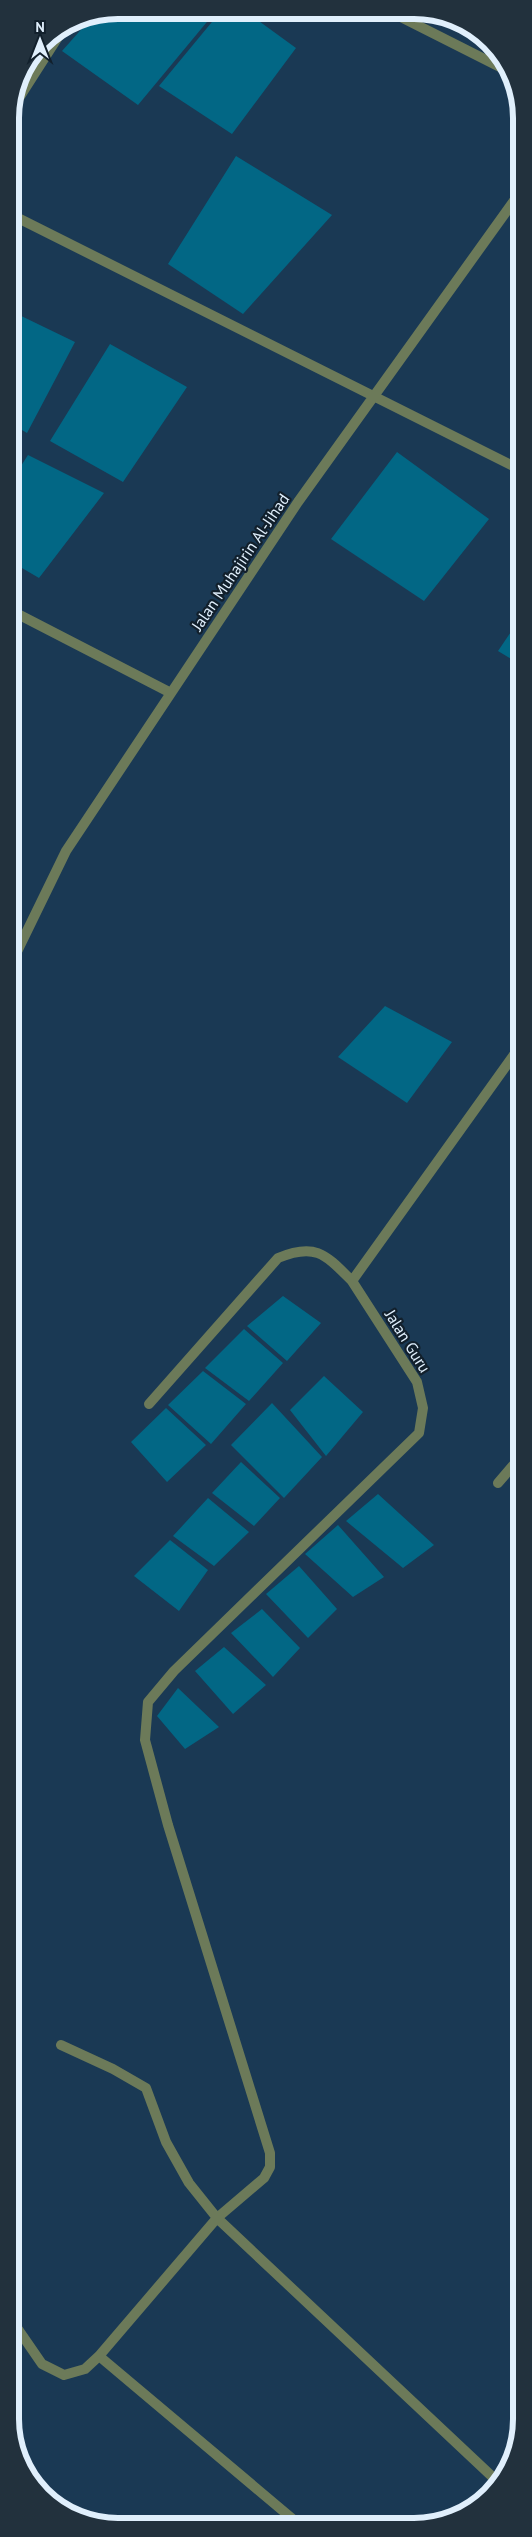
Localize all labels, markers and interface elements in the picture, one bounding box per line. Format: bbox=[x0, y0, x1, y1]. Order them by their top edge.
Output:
north arrow bbox=[15, 15, 65, 65]
text: N bbox=[35, 18, 45, 36]
street label: Jalan Muhajirin Al-Jihad bbox=[186, 490, 293, 635]
street label: Jalan Guru bbox=[380, 1305, 435, 1376]

